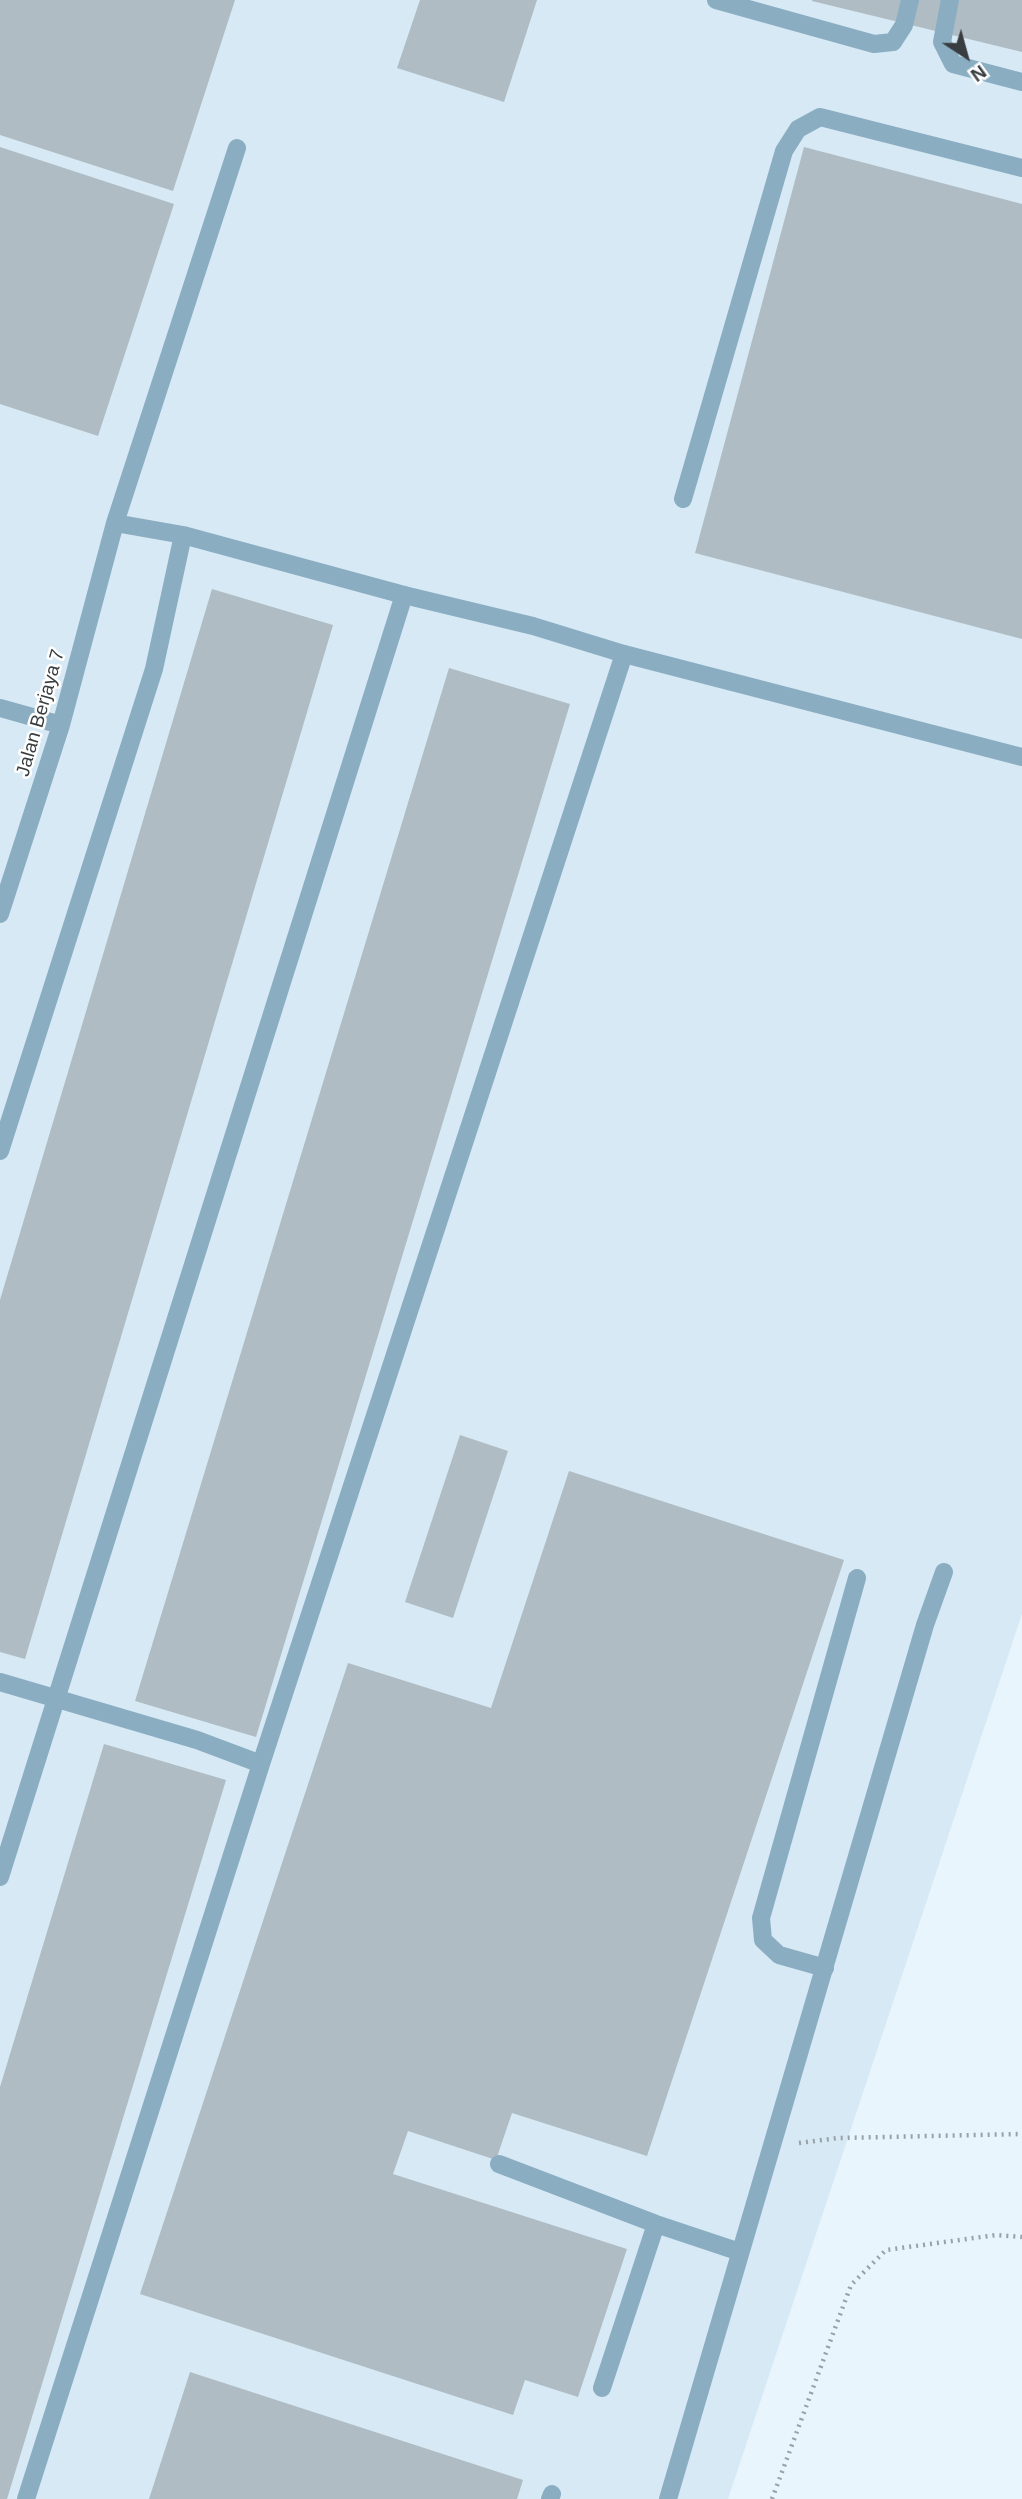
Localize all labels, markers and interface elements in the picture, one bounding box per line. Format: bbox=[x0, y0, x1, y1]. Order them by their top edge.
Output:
north arrow bbox=[931, 21, 1001, 91]
text: N bbox=[967, 61, 990, 86]
street label: Jalan Berjaya 7 bbox=[12, 647, 70, 779]

